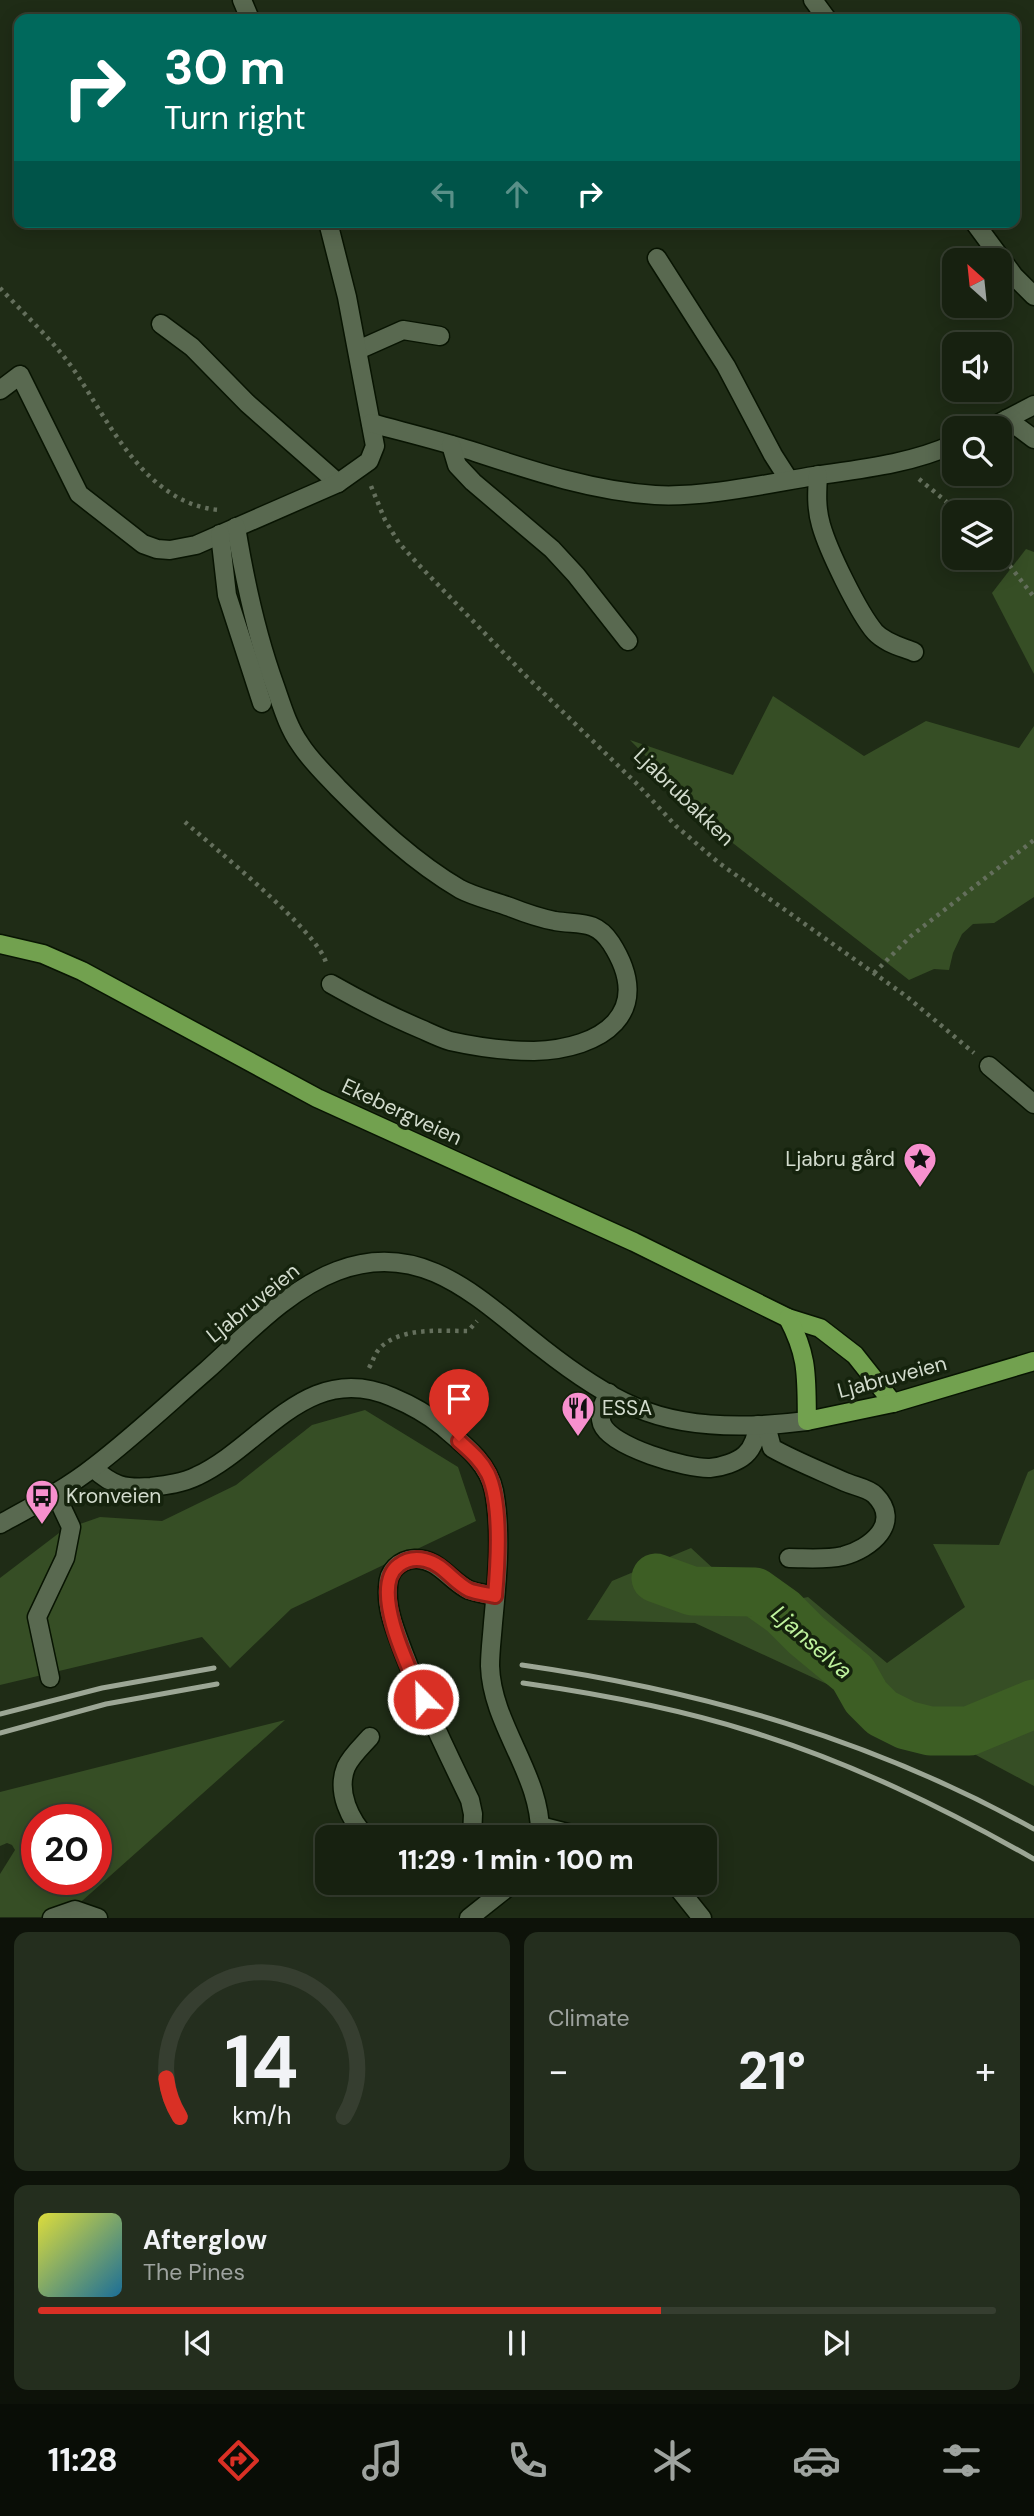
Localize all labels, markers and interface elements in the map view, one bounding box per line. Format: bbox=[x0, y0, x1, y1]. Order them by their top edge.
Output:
text: 30 m bbox=[164, 35, 286, 99]
icon: right bbox=[49, 42, 140, 133]
text: Turn right bbox=[164, 97, 306, 139]
icon: left bbox=[425, 175, 463, 213]
icon: ahead bbox=[498, 175, 536, 213]
icon: right bbox=[571, 175, 609, 213]
north arrow bbox=[942, 248, 1012, 318]
map controls bbox=[942, 248, 1012, 570]
button: sound bbox=[942, 332, 1012, 402]
button: search bbox=[942, 416, 1012, 486]
button: layers bbox=[942, 500, 1012, 570]
street label: Ljabrubakken bbox=[628, 742, 740, 852]
street label: Ekebergveien bbox=[337, 1072, 467, 1152]
place icon: Ljabru gård bbox=[901, 1140, 939, 1189]
place label: Ljabru gård bbox=[785, 1145, 895, 1173]
street label: Ljabruveien bbox=[201, 1257, 305, 1349]
street label: Ljabruveien bbox=[834, 1349, 950, 1405]
pin bbox=[429, 1369, 489, 1441]
icon: arrive bbox=[440, 1380, 478, 1418]
restaurant icon: ESSA bbox=[559, 1389, 597, 1438]
place label: ESSA bbox=[602, 1394, 652, 1422]
bus stop icon: Kronveien bbox=[23, 1477, 61, 1526]
place label: Kronveien bbox=[66, 1482, 161, 1510]
water label: Ljanselva bbox=[765, 1598, 859, 1686]
position arrow bbox=[386, 1662, 460, 1736]
speed limit sign: 20 bbox=[21, 1804, 112, 1895]
text: 11:29 · 1 min · 100 m bbox=[398, 1843, 634, 1877]
text: Climate bbox=[548, 2003, 630, 2033]
text: 14 bbox=[225, 2016, 299, 2111]
text: 21° bbox=[738, 2037, 806, 2105]
text: − bbox=[548, 2046, 569, 2096]
text: + bbox=[975, 2046, 996, 2096]
text: km/h bbox=[232, 2099, 292, 2132]
text: Afterglow bbox=[143, 2223, 267, 2257]
text: The Pines bbox=[143, 2257, 245, 2287]
icon: previous bbox=[179, 2324, 217, 2362]
icon: pause bbox=[498, 2324, 536, 2362]
icon: next bbox=[817, 2324, 855, 2362]
icon: directions bbox=[214, 2436, 263, 2485]
icon: music bbox=[358, 2436, 407, 2485]
icon: phone bbox=[503, 2436, 552, 2485]
icon: climate bbox=[648, 2436, 697, 2485]
icon: car bbox=[792, 2436, 841, 2485]
icon: filters bbox=[937, 2436, 986, 2485]
text: 11:28 bbox=[48, 2439, 118, 2481]

